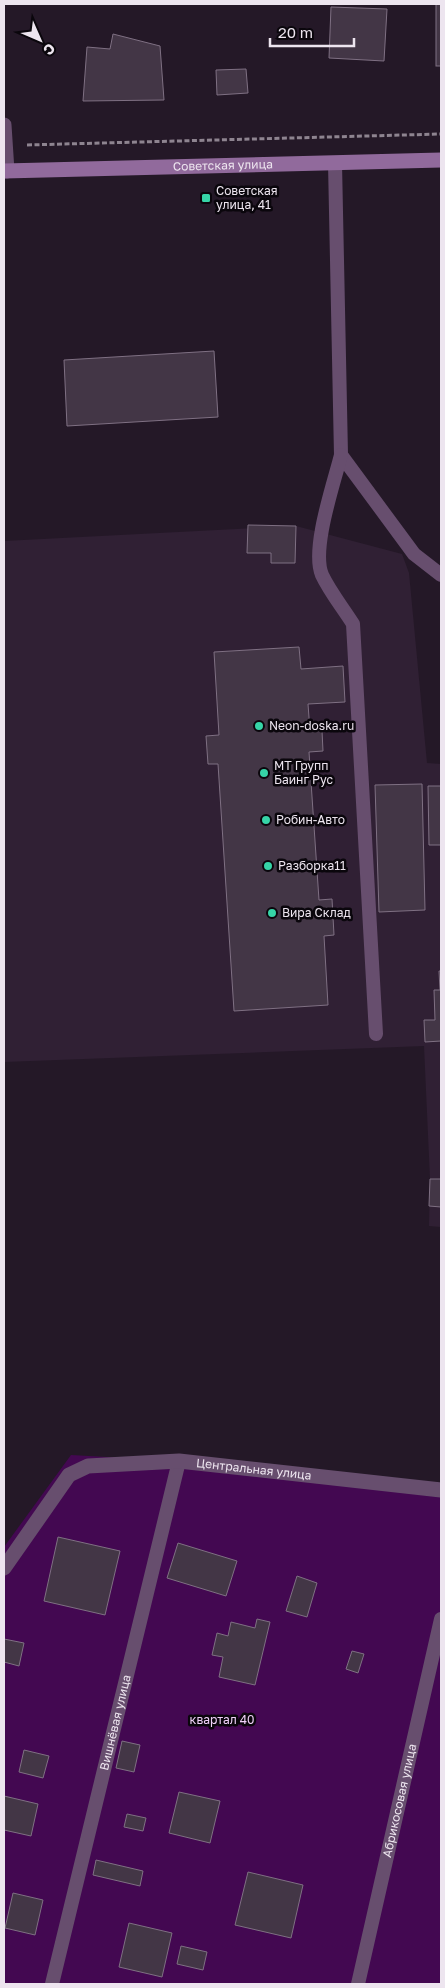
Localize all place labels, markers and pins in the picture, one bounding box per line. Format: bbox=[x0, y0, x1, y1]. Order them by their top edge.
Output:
place label: Советская улица, 41 bbox=[216, 183, 278, 212]
marker: Советская улица, 41 bbox=[200, 192, 212, 204]
place label: Neon-doska.ru bbox=[269, 718, 354, 733]
marker: Neon-doska.ru bbox=[253, 720, 265, 732]
place label: МТ Групп Баинг Рус bbox=[274, 758, 334, 787]
marker: МТ Групп Баинг Рус bbox=[258, 767, 270, 779]
place label: Робин-Авто bbox=[276, 812, 345, 827]
marker: Робин-Авто bbox=[260, 814, 272, 826]
place label: Разборка11 bbox=[278, 858, 346, 873]
marker: Разборка11 bbox=[262, 860, 274, 872]
place label: Вира Склад bbox=[282, 905, 351, 920]
marker: Вира Склад bbox=[266, 907, 278, 919]

